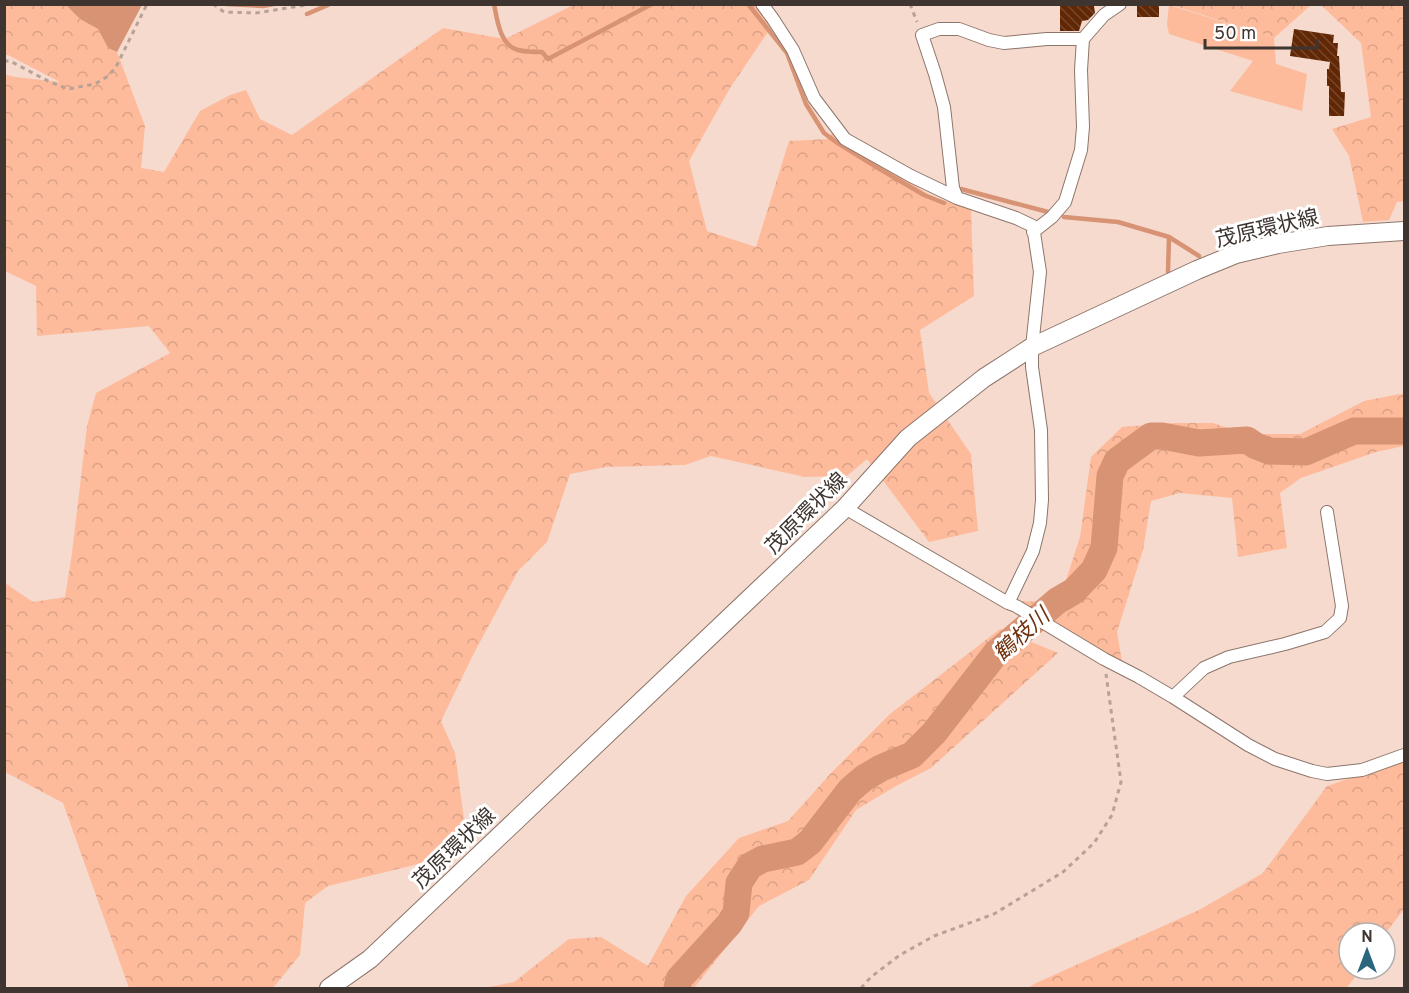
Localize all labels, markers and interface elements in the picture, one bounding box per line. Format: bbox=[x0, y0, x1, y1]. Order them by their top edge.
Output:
scale bar bbox=[1205, 12, 1318, 50]
text: 50 m bbox=[1214, 23, 1256, 46]
street label: 茂原環状線 bbox=[1213, 204, 1322, 254]
street label: 茂原環状線 bbox=[760, 467, 854, 561]
water label: 鶴枝川 bbox=[989, 602, 1058, 668]
street label: 茂原環状線 bbox=[408, 803, 502, 895]
north arrow bbox=[1337, 921, 1397, 981]
text: N bbox=[1361, 928, 1373, 948]

